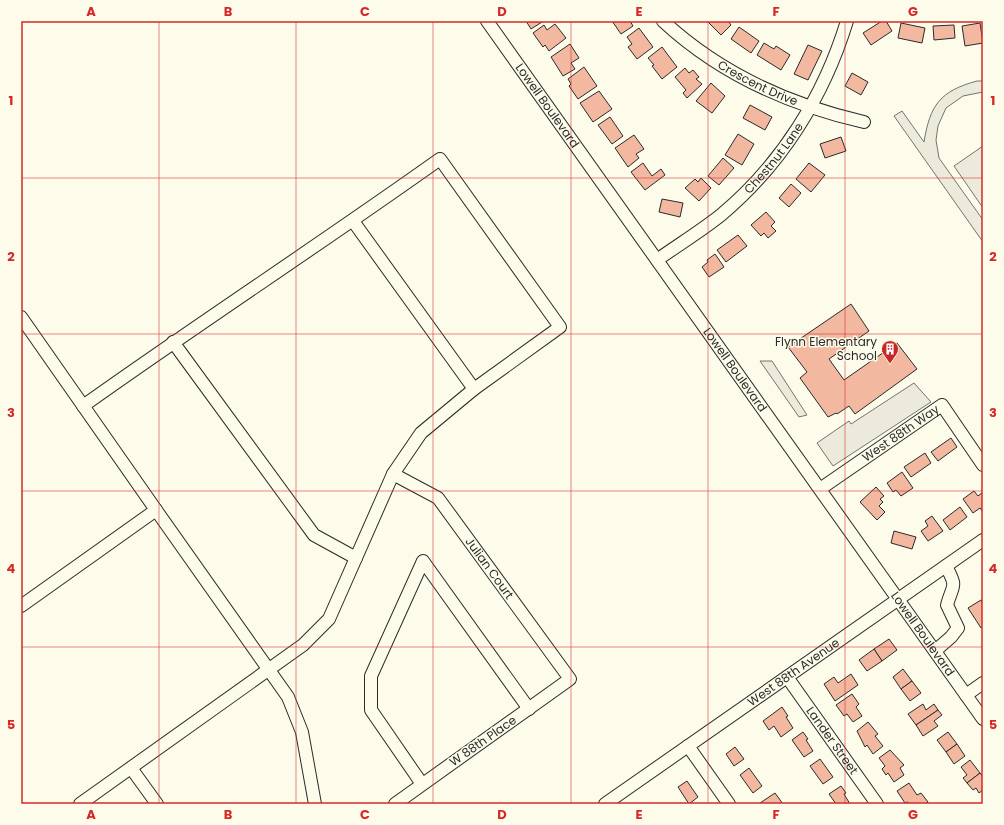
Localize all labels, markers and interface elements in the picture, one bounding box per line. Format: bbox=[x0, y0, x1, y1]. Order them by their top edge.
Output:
text: A bbox=[86, 2, 96, 21]
text: B bbox=[224, 2, 233, 21]
text: C bbox=[360, 2, 370, 21]
text: D bbox=[497, 2, 507, 21]
text: E bbox=[635, 2, 643, 21]
text: F bbox=[772, 2, 780, 21]
text: G bbox=[908, 2, 918, 21]
street label: Crescent Drive bbox=[715, 56, 800, 110]
street label: Lowell Boulevard bbox=[512, 60, 584, 151]
text: 1 bbox=[9, 91, 13, 110]
text: 1 bbox=[991, 91, 995, 110]
street label: Chestnut Lane bbox=[740, 119, 807, 197]
text: 2 bbox=[7, 247, 15, 266]
text: 2 bbox=[989, 247, 997, 266]
street label: Lowell Boulevard bbox=[699, 324, 771, 415]
place label: Flynn Elementary School bbox=[775, 333, 877, 364]
building icon: Flynn Elementary School bbox=[880, 339, 900, 364]
street label: West 88th Way bbox=[859, 400, 943, 466]
text: 3 bbox=[7, 403, 15, 422]
text: 3 bbox=[989, 403, 997, 422]
street label: Julian Court bbox=[461, 534, 518, 602]
text: 4 bbox=[7, 559, 16, 578]
text: 4 bbox=[989, 559, 998, 578]
street label: Lowell Boulevard bbox=[887, 588, 959, 679]
street label: West 88th Avenue bbox=[744, 634, 843, 710]
street label: Lander Street bbox=[803, 703, 862, 778]
street label: W 88th Place bbox=[446, 711, 520, 770]
text: 5 bbox=[7, 715, 15, 734]
text: 5 bbox=[989, 715, 997, 734]
text: A bbox=[86, 805, 96, 824]
text: B bbox=[224, 805, 233, 824]
text: C bbox=[360, 805, 370, 824]
text: D bbox=[497, 805, 507, 824]
text: E bbox=[635, 805, 643, 824]
text: F bbox=[772, 805, 780, 824]
text: G bbox=[908, 805, 918, 824]

